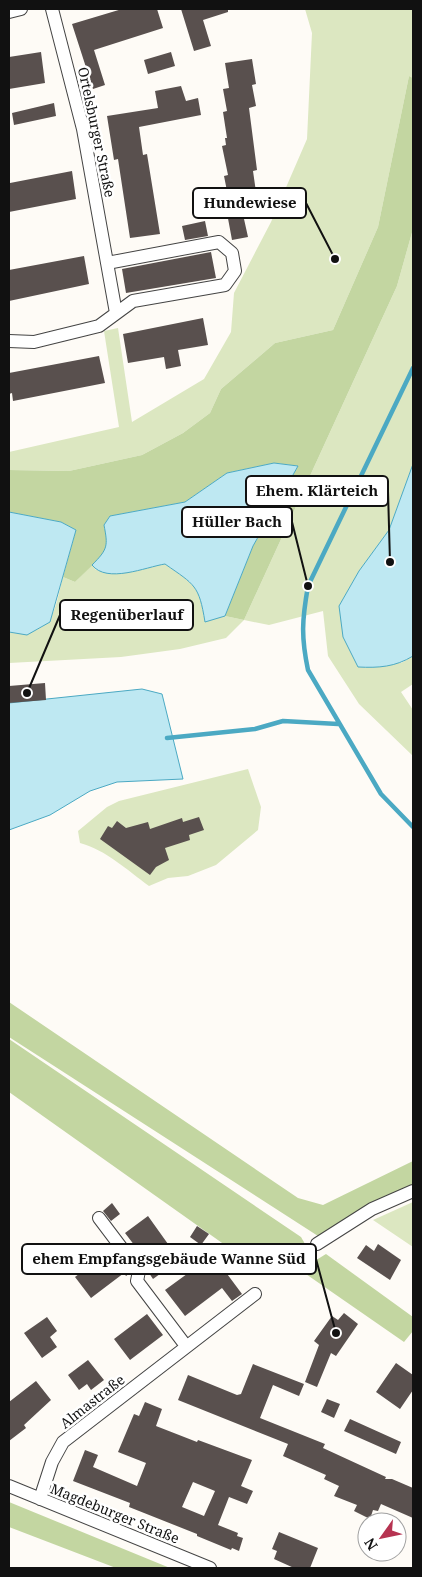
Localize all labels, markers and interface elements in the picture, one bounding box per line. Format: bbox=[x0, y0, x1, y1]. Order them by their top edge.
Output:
street label: Ortelsburger Straße bbox=[74, 65, 120, 199]
callout: Hundewiese bbox=[193, 188, 306, 218]
text: Hundewiese bbox=[203, 192, 297, 212]
callout: Ehem. Klärteich bbox=[246, 476, 388, 506]
text: Ehem. Klärteich bbox=[256, 480, 378, 500]
callout: Hüller Bach bbox=[182, 507, 292, 537]
text: Hüller Bach bbox=[192, 511, 282, 531]
callout: Regenüberlauf bbox=[60, 600, 193, 630]
text: Regenüberlauf bbox=[71, 604, 185, 624]
callout: ehem Empfangsgebäude Wanne Süd bbox=[22, 1244, 316, 1274]
text: ehem Empfangsgebäude Wanne Süd bbox=[32, 1248, 306, 1268]
street label: Almastraße bbox=[56, 1370, 128, 1432]
street label: Magdeburger Straße bbox=[48, 1478, 182, 1548]
north arrow bbox=[357, 1512, 407, 1562]
text: N bbox=[360, 1535, 382, 1554]

